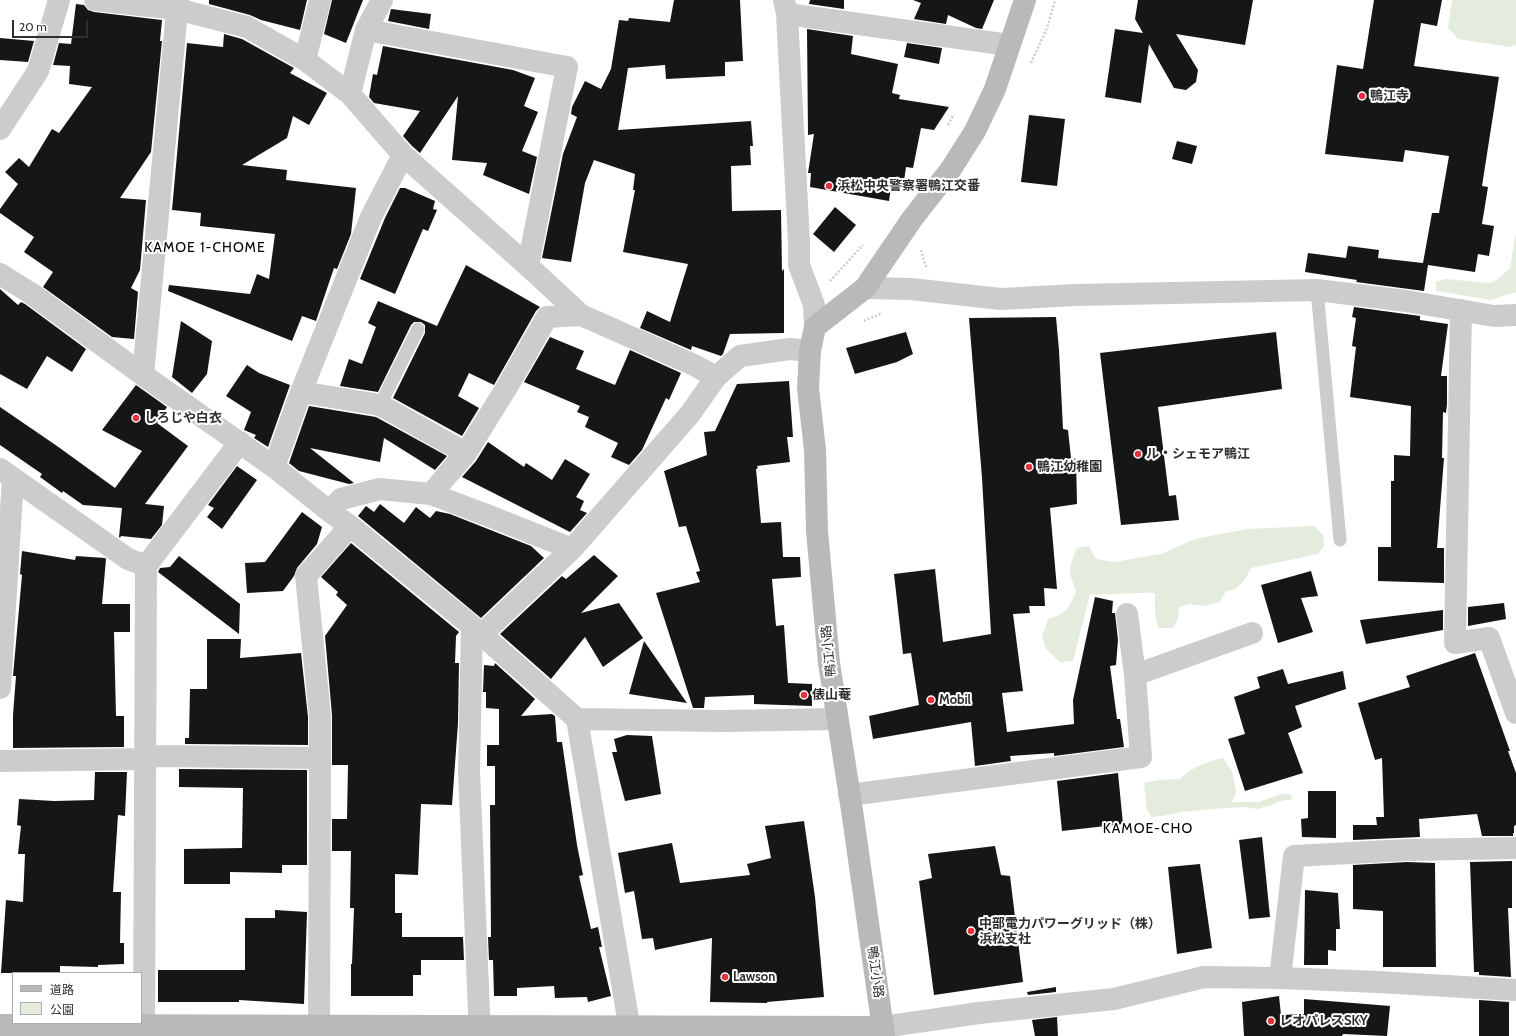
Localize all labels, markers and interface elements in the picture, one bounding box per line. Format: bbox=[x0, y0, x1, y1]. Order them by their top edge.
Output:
scale bar bbox=[14, 12, 90, 38]
text: 20 m bbox=[19, 19, 47, 34]
place label: 鴨江寺 bbox=[1370, 88, 1409, 104]
marker: 鴨江寺 bbox=[1357, 91, 1367, 101]
place label: 浜松中央警察署鴨江交番 bbox=[837, 178, 980, 194]
marker: 浜松中央警察署鴨江交番 bbox=[824, 181, 834, 191]
district label: KAMOE 1-CHOME bbox=[144, 240, 266, 256]
place label: しろじや白衣 bbox=[144, 410, 222, 426]
marker: しろじや白衣 bbox=[131, 413, 141, 423]
place label: ル・シェモア鴨江 bbox=[1146, 446, 1250, 462]
marker: ル・シェモア鴨江 bbox=[1133, 449, 1143, 459]
place label: 鴨江幼稚園 bbox=[1037, 459, 1102, 475]
marker: 鴨江幼稚園 bbox=[1024, 462, 1034, 472]
street label: 鴨江小路 bbox=[819, 624, 839, 678]
place label: 俵山菴 bbox=[812, 687, 851, 703]
marker: 俵山菴 bbox=[799, 690, 809, 700]
place label: Mobil bbox=[939, 692, 971, 708]
marker: Mobil bbox=[926, 695, 936, 705]
district label: KAMOE-CHO bbox=[1103, 821, 1193, 837]
place label: 中部電力パワーグリッド（株） 浜松支社 bbox=[979, 916, 1161, 947]
marker: 中部電力パワーグリッド（株） 浜松支社 bbox=[966, 926, 976, 936]
street label: 鴨江小路 bbox=[864, 945, 886, 999]
place label: Lawson bbox=[733, 969, 775, 985]
legend bbox=[12, 972, 142, 1024]
marker: Lawson bbox=[720, 972, 730, 982]
text: 道路 bbox=[50, 982, 74, 997]
text: 公園 bbox=[50, 1002, 74, 1017]
place label: レオパレスSKY bbox=[1279, 1013, 1368, 1029]
marker: レオパレスSKY bbox=[1266, 1016, 1276, 1026]

